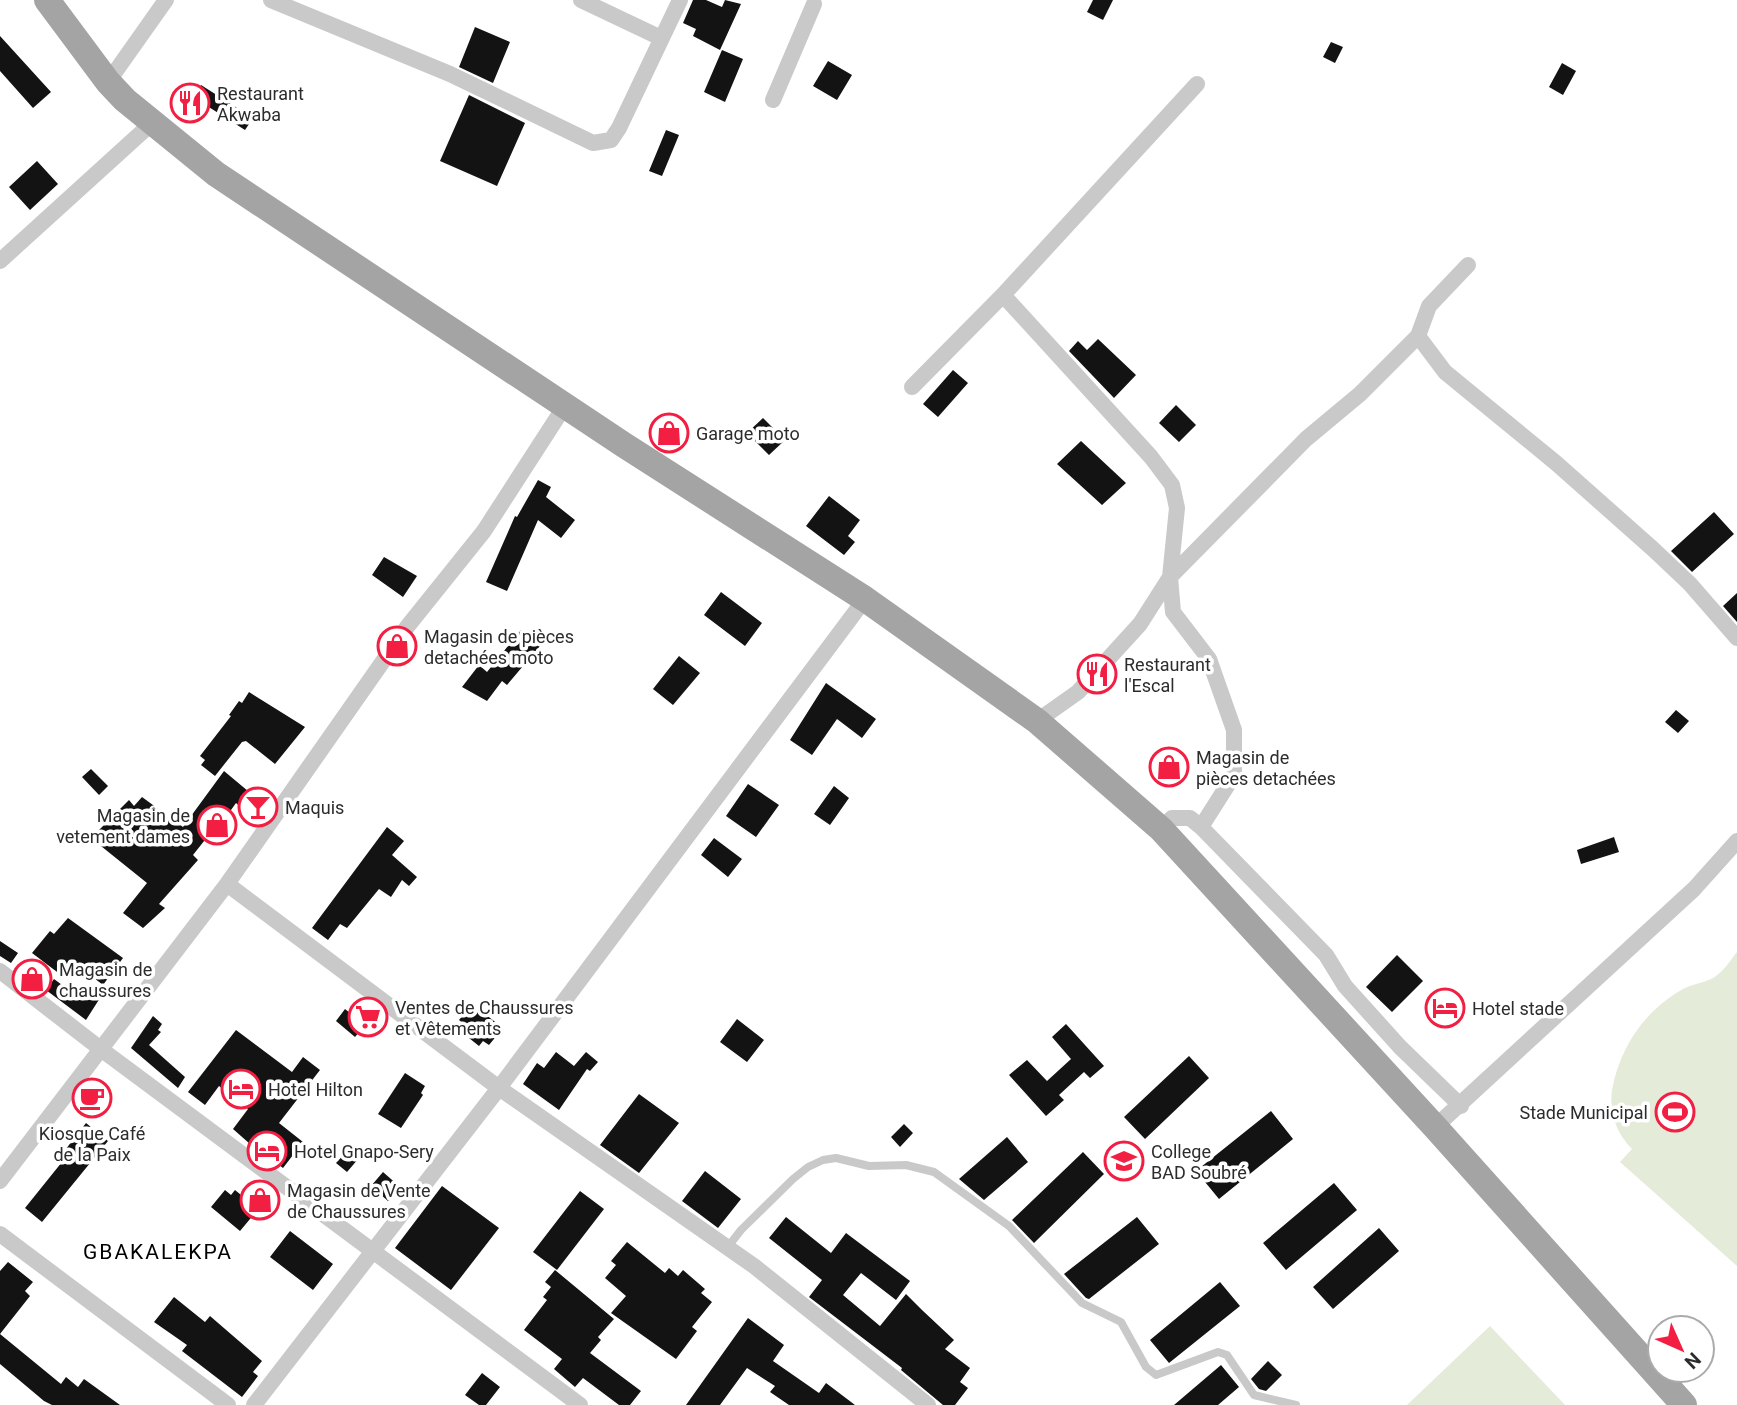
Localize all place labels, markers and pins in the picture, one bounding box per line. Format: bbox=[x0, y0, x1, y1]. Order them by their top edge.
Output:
restaurant icon: Restaurant Akwaba bbox=[169, 82, 211, 124]
place label: Restaurant Akwaba bbox=[217, 83, 304, 125]
shop icon: Garage moto bbox=[648, 412, 690, 454]
place label: Garage moto bbox=[696, 423, 800, 444]
shop icon: Magasin de pièces detachées moto bbox=[376, 625, 418, 667]
place label: Magasin de pièces detachées moto bbox=[424, 626, 574, 668]
restaurant icon: Restaurant l'Escal bbox=[1076, 653, 1118, 695]
place label: Restaurant l'Escal bbox=[1124, 654, 1211, 696]
shop icon: Magasin de pièces detachées bbox=[1148, 746, 1190, 788]
place label: Magasin de pièces detachées bbox=[1196, 747, 1336, 789]
bar icon: Maquis bbox=[237, 786, 279, 828]
place label: Maquis bbox=[285, 797, 344, 818]
shop icon: Magasin de vetement dames bbox=[196, 804, 238, 846]
place label: Magasin de vetement dames bbox=[56, 805, 190, 847]
shop icon: Magasin de chaussures bbox=[11, 958, 53, 1000]
place label: Magasin de chaussures bbox=[59, 959, 152, 1001]
hotel icon: Hotel stade bbox=[1424, 987, 1466, 1029]
supermarket icon: Ventes de Chaussures et Vêtements bbox=[347, 996, 389, 1038]
place label: Ventes de Chaussures et Vêtements bbox=[395, 997, 574, 1039]
place label: Hotel stade bbox=[1472, 998, 1564, 1019]
hotel icon: Hotel Hilton bbox=[220, 1068, 262, 1110]
cafe icon: Kiosque Café de la Paix bbox=[71, 1077, 113, 1119]
place label: Hotel Hilton bbox=[268, 1079, 363, 1100]
sports icon: Stade Municipal bbox=[1654, 1091, 1696, 1133]
place label: Stade Municipal bbox=[1519, 1102, 1648, 1123]
place label: Kiosque Café de la Paix bbox=[39, 1123, 145, 1165]
hotel icon: Hotel Gnapo-Sery bbox=[246, 1130, 288, 1172]
school or university icon: College BAD Soubré bbox=[1103, 1140, 1145, 1182]
place label: Hotel Gnapo-Sery bbox=[294, 1141, 434, 1162]
place label: College BAD Soubré bbox=[1151, 1141, 1247, 1183]
shop icon: Magasin de Vente de Chaussures bbox=[239, 1179, 281, 1221]
place label: Magasin de Vente de Chaussures bbox=[287, 1180, 431, 1222]

